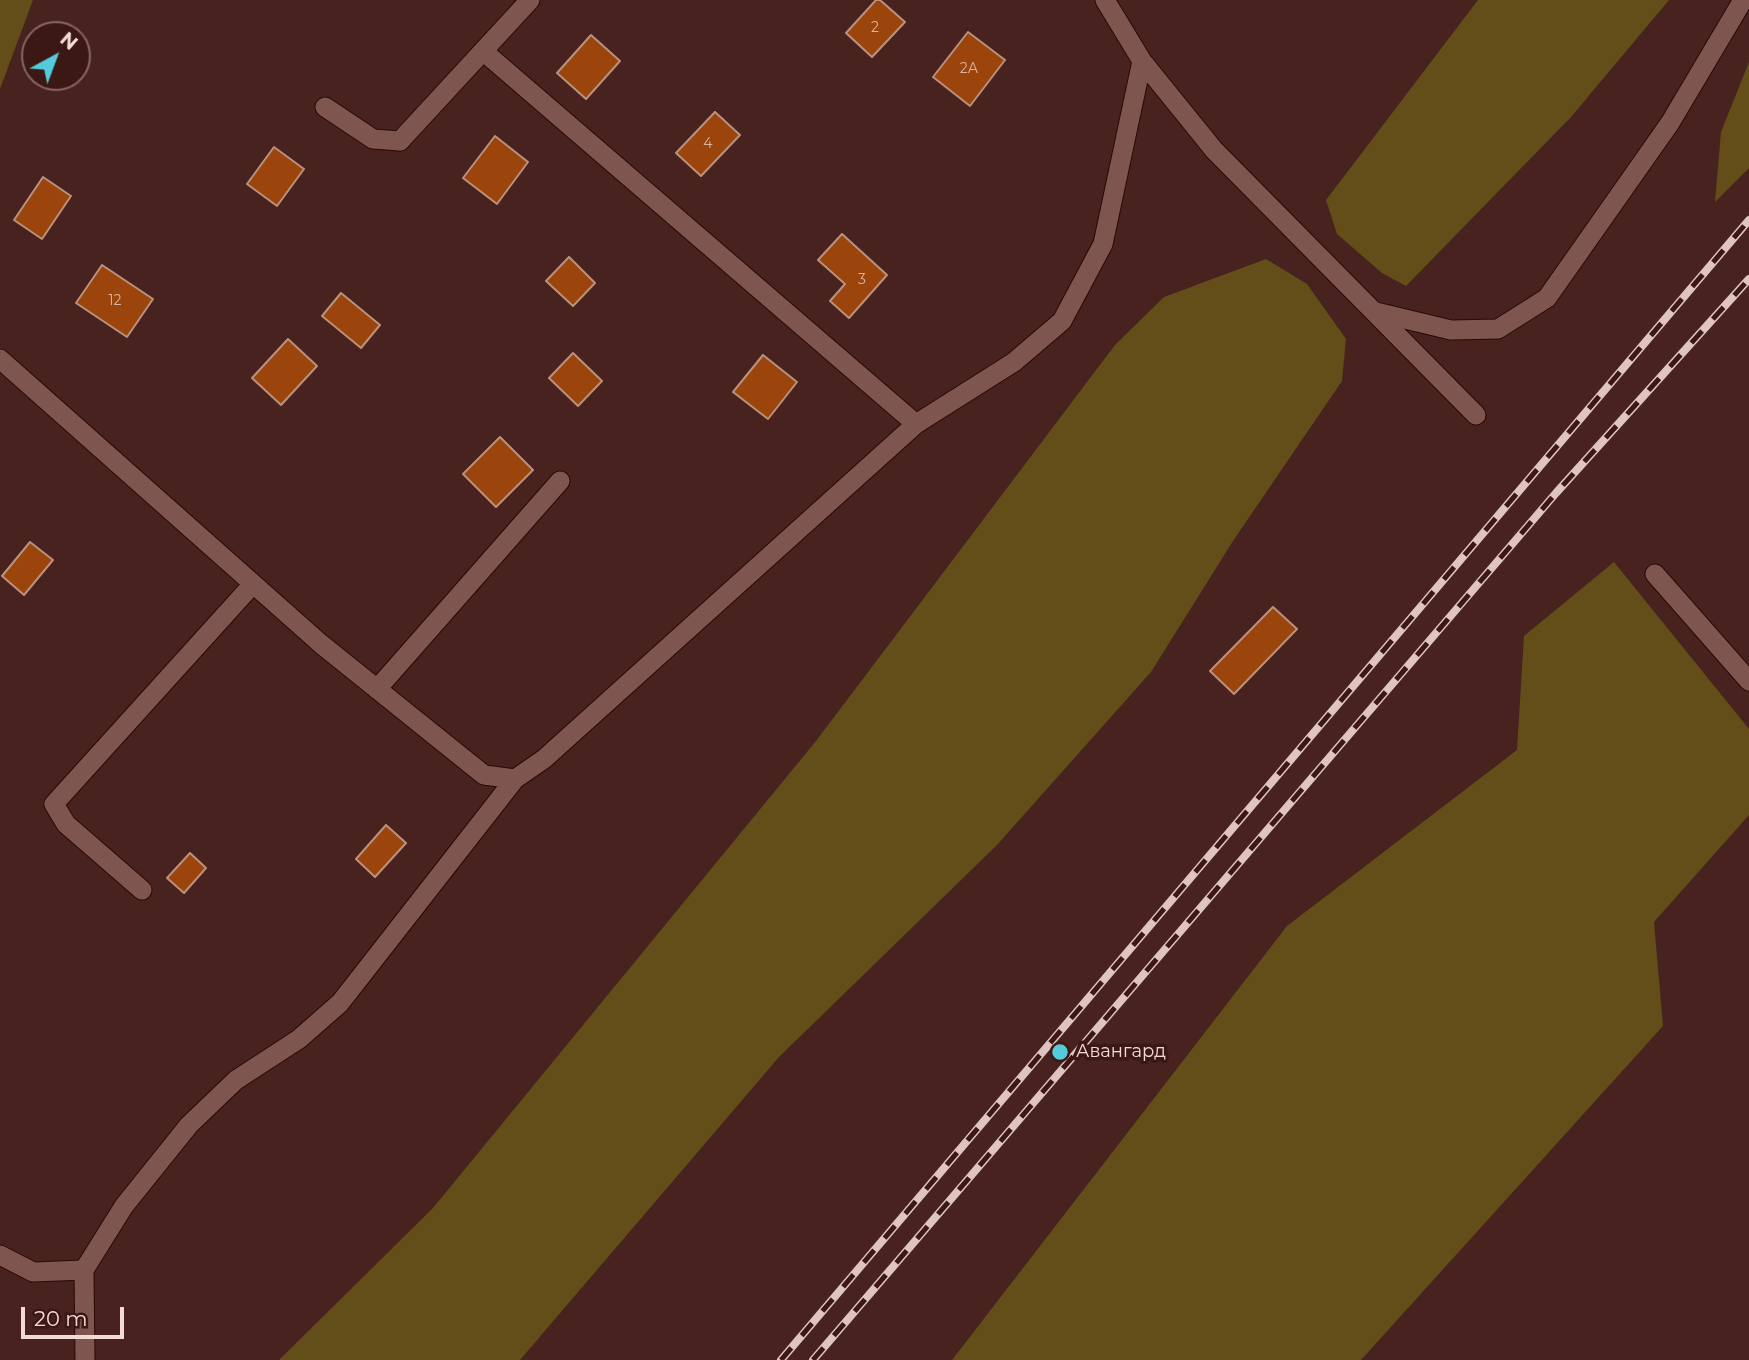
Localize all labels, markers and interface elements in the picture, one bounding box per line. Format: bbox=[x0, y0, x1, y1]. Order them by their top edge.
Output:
house number: 2 bbox=[871, 20, 879, 36]
north arrow bbox=[21, 21, 91, 91]
text: N bbox=[55, 28, 82, 55]
house number: 2А bbox=[960, 61, 978, 77]
house number: 4 bbox=[703, 136, 713, 152]
house number: 3 bbox=[858, 272, 866, 288]
house number: 12 bbox=[108, 293, 122, 309]
place label: Авангард bbox=[1076, 1041, 1166, 1063]
marker: Авангард bbox=[1050, 1042, 1070, 1062]
scale bar bbox=[24, 1294, 128, 1338]
text: 20 m bbox=[34, 1306, 88, 1331]

